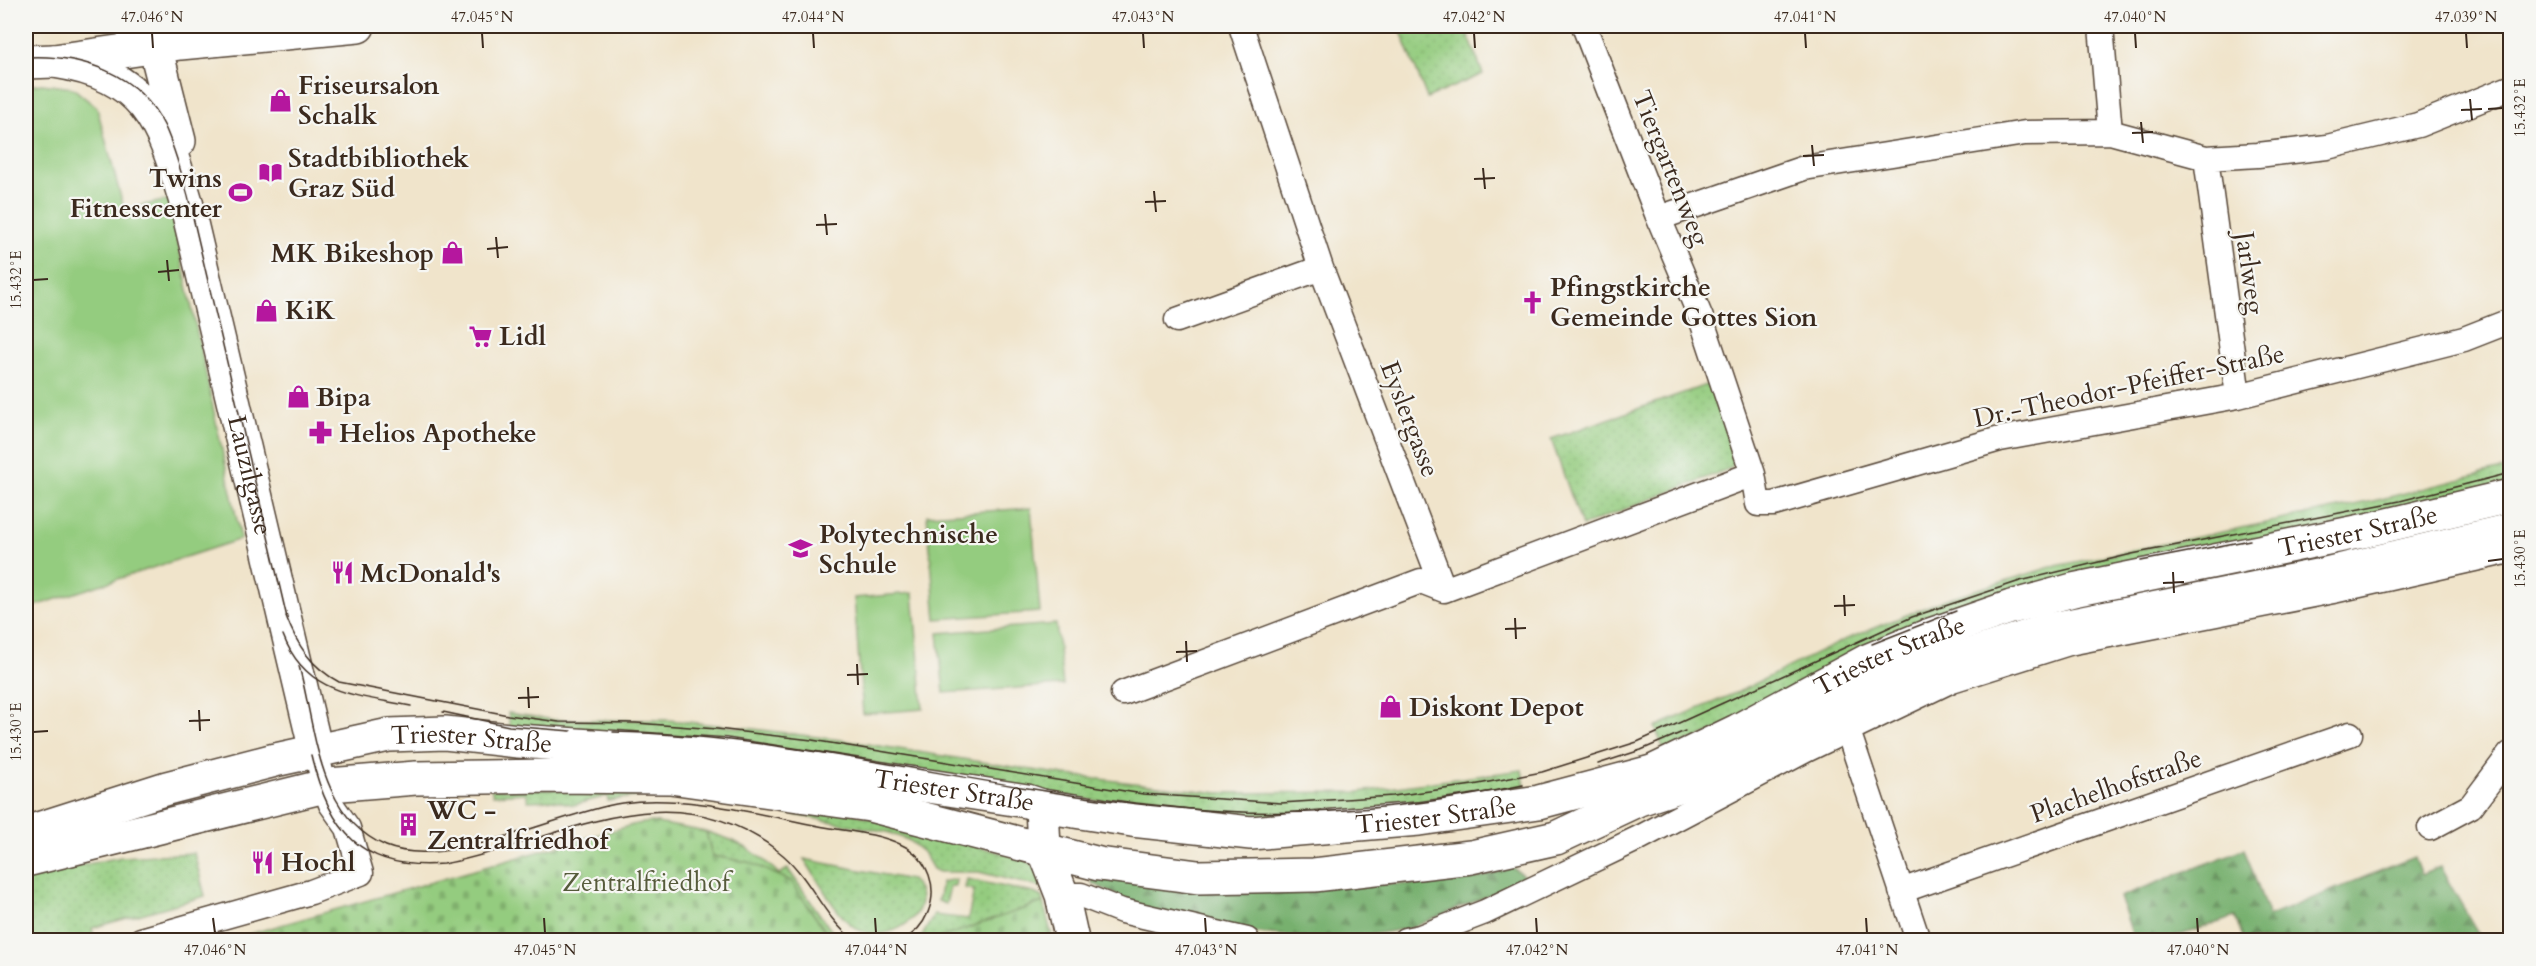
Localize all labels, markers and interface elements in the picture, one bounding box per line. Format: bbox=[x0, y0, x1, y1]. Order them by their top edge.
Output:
text: 47.046°N bbox=[121, 7, 184, 27]
text: 47.045°N bbox=[451, 7, 514, 27]
text: 47.044°N bbox=[782, 7, 845, 27]
text: 47.043°N bbox=[1112, 7, 1175, 27]
text: 47.042°N bbox=[1443, 7, 1506, 27]
text: 47.041°N bbox=[1774, 7, 1837, 27]
text: 47.040°N bbox=[2104, 7, 2167, 27]
text: 47.039°N bbox=[2435, 7, 2498, 27]
place label: Friseursalon Schalk bbox=[298, 68, 440, 133]
text: 15.432°E bbox=[2510, 78, 2530, 138]
street label: Tiergartenweg bbox=[1624, 85, 1718, 251]
shop icon: Friseursalon Schalk bbox=[267, 87, 293, 113]
place label: Stadtbibliothek Graz Süd bbox=[288, 141, 470, 206]
library icon: Stadtbibliothek Graz Süd bbox=[257, 160, 283, 186]
place label: Twins Fitnesscenter bbox=[70, 161, 223, 226]
sports icon: Twins Fitnesscenter bbox=[227, 180, 253, 206]
street label: Jarlweg bbox=[2226, 225, 2273, 317]
place label: MK Bikeshop bbox=[271, 236, 434, 271]
shop icon: MK Bikeshop bbox=[439, 240, 465, 266]
text: 15.432°E bbox=[6, 250, 26, 310]
place label: Pfingstkirche Gemeinde Gottes Sion bbox=[1550, 270, 1818, 335]
church icon: Pfingstkirche Gemeinde Gottes Sion bbox=[1519, 289, 1545, 315]
place label: KiK bbox=[285, 293, 335, 328]
shop icon: KiK bbox=[254, 297, 280, 323]
place label: Lidl bbox=[499, 319, 547, 354]
supermarket icon: Lidl bbox=[468, 323, 494, 349]
street label: Dr.-Theodor-Pfeiffer-Straße bbox=[1970, 336, 2288, 436]
street label: Eyslergasse bbox=[1372, 356, 1448, 482]
place label: Bipa bbox=[316, 380, 371, 415]
shop icon: Bipa bbox=[285, 384, 311, 410]
street label: Lauzilgasse bbox=[220, 412, 282, 538]
place label: Helios Apotheke bbox=[339, 416, 537, 451]
pharmacy icon: Helios Apotheke bbox=[308, 420, 334, 446]
street label: Triester Straße bbox=[2275, 496, 2441, 565]
place label: Polytechnische Schule bbox=[819, 517, 998, 582]
text: 15.430°E bbox=[2510, 529, 2530, 589]
school or university icon: Polytechnische Schule bbox=[788, 536, 814, 562]
place label: McDonald's bbox=[360, 556, 501, 591]
restaurant icon: McDonald's bbox=[329, 560, 355, 586]
street label: Triester Straße bbox=[1808, 607, 1970, 704]
place label: Diskont Depot bbox=[1409, 690, 1584, 725]
shop icon: Diskont Depot bbox=[1378, 694, 1404, 720]
text: 15.430°E bbox=[6, 702, 26, 762]
street label: Triester Straße bbox=[390, 715, 553, 761]
street label: Plachelhofstraße bbox=[2026, 740, 2206, 832]
street label: Triester Straße bbox=[871, 760, 1040, 820]
street label: Triester Straße bbox=[1354, 788, 1519, 842]
place label: WC - Zentralfriedhof bbox=[426, 793, 612, 858]
building icon: WC - Zentralfriedhof bbox=[396, 812, 422, 838]
place label: Hochl bbox=[281, 845, 356, 880]
restaurant icon: Hochl bbox=[250, 849, 276, 875]
park label: Zentralfriedhof bbox=[562, 865, 734, 900]
text: 47.046°N bbox=[184, 940, 247, 960]
text: 47.045°N bbox=[514, 940, 577, 960]
text: 47.044°N bbox=[845, 940, 908, 960]
text: 47.043°N bbox=[1175, 940, 1238, 960]
text: 47.042°N bbox=[1506, 940, 1569, 960]
text: 47.041°N bbox=[1836, 940, 1899, 960]
text: 47.040°N bbox=[2167, 940, 2230, 960]

